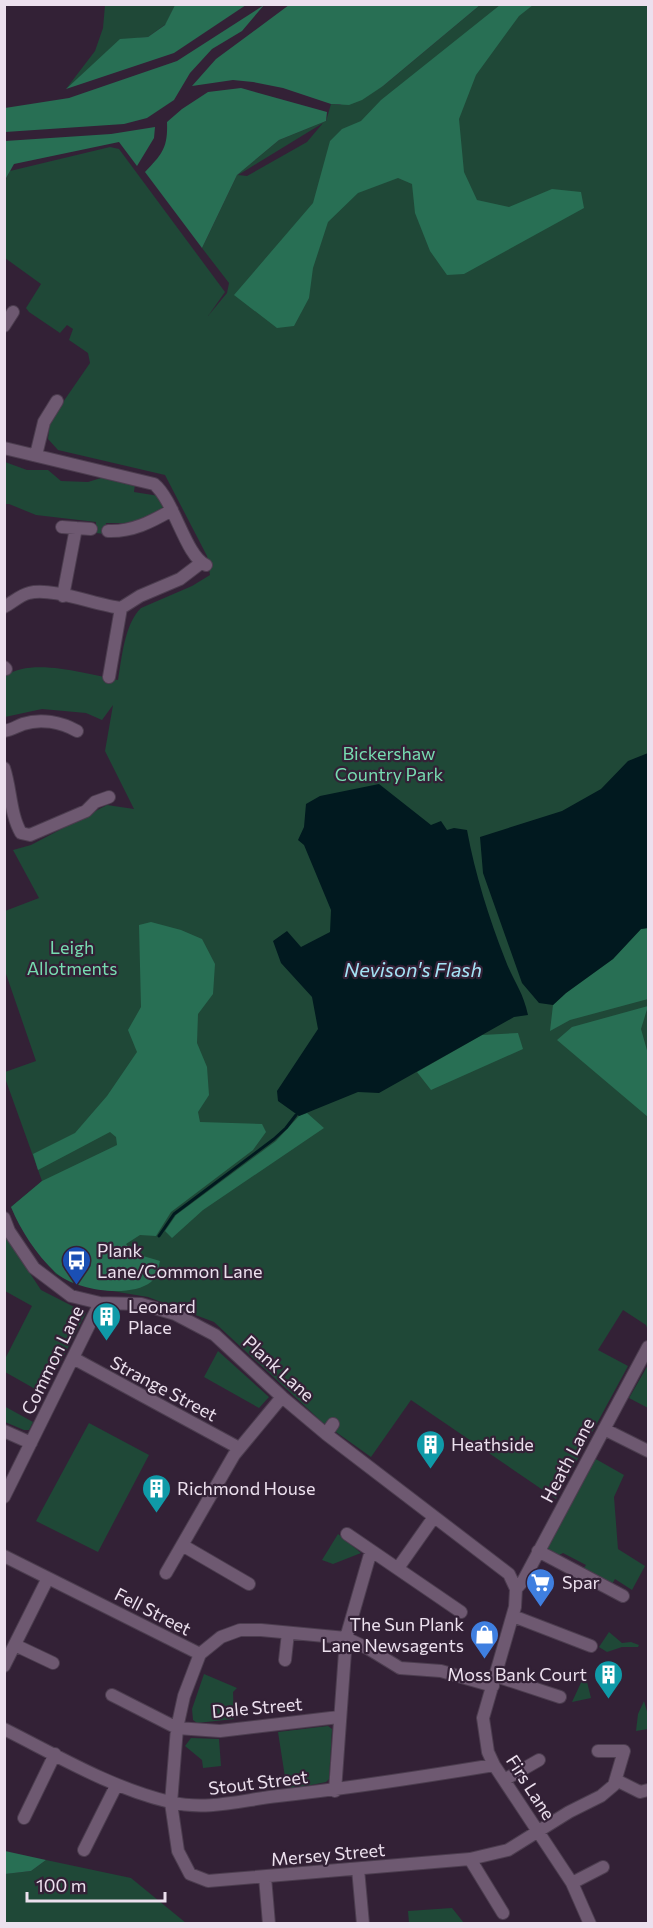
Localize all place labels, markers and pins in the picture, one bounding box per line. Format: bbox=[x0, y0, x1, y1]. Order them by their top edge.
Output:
place label: Plank Lane/Common Lane bbox=[97, 1239, 263, 1282]
bus stop icon: Plank Lane/Common Lane bbox=[60, 1244, 92, 1286]
place label: Leonard Place bbox=[128, 1295, 196, 1338]
building icon: Leonard Place bbox=[91, 1300, 123, 1342]
building icon: Heathside bbox=[414, 1428, 446, 1470]
place label: Heathside bbox=[451, 1433, 534, 1455]
building icon: Richmond House bbox=[140, 1472, 172, 1514]
place label: Richmond House bbox=[177, 1477, 316, 1499]
supermarket icon: Spar bbox=[525, 1566, 557, 1608]
place label: Spar bbox=[562, 1571, 600, 1593]
place label: The Sun Plank Lane Newsagents bbox=[321, 1613, 464, 1656]
shop icon: The Sun Plank Lane Newsagents bbox=[469, 1618, 501, 1660]
building icon: Moss Bank Court bbox=[592, 1658, 624, 1700]
place label: Moss Bank Court bbox=[447, 1663, 587, 1685]

